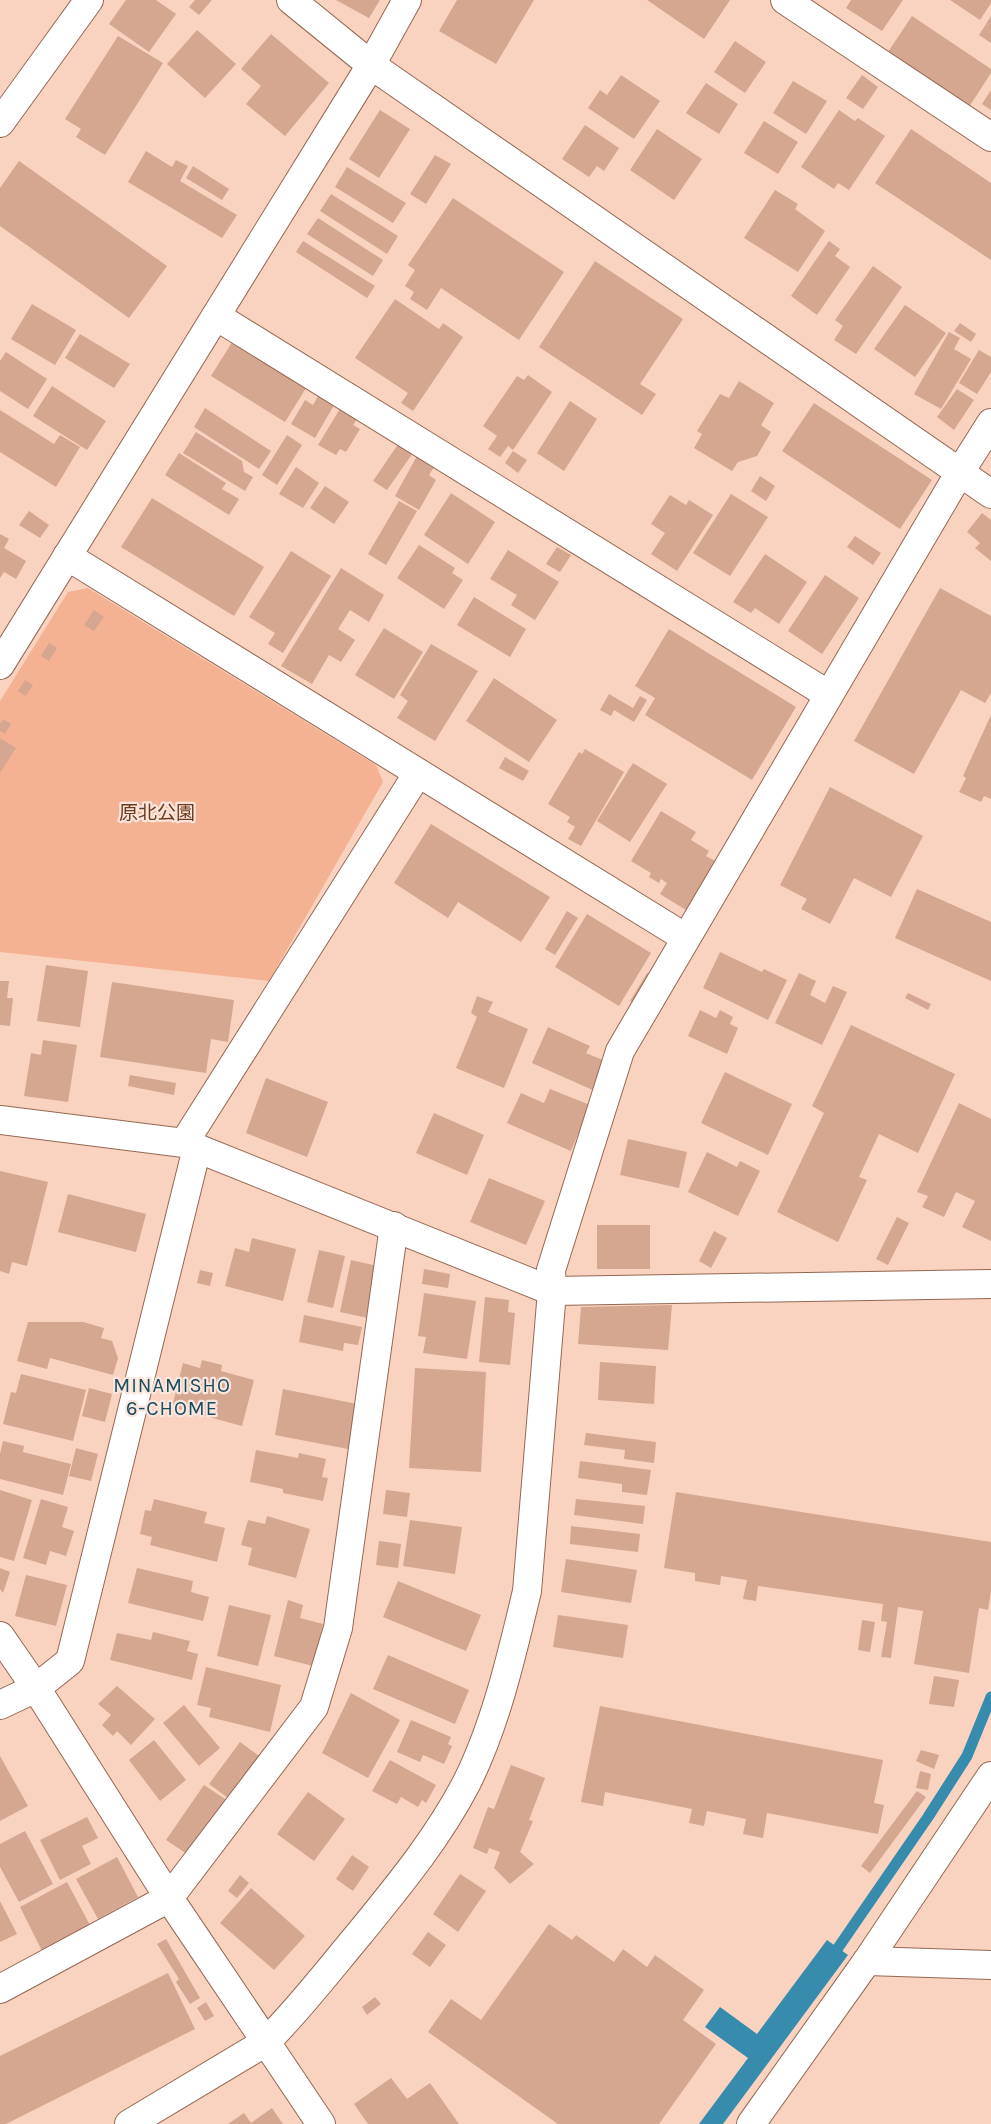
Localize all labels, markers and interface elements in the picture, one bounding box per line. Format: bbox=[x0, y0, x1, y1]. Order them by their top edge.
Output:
park label: 原北公園 bbox=[119, 802, 195, 824]
district label: MINAMISHO 6-CHOME bbox=[113, 1374, 231, 1420]

